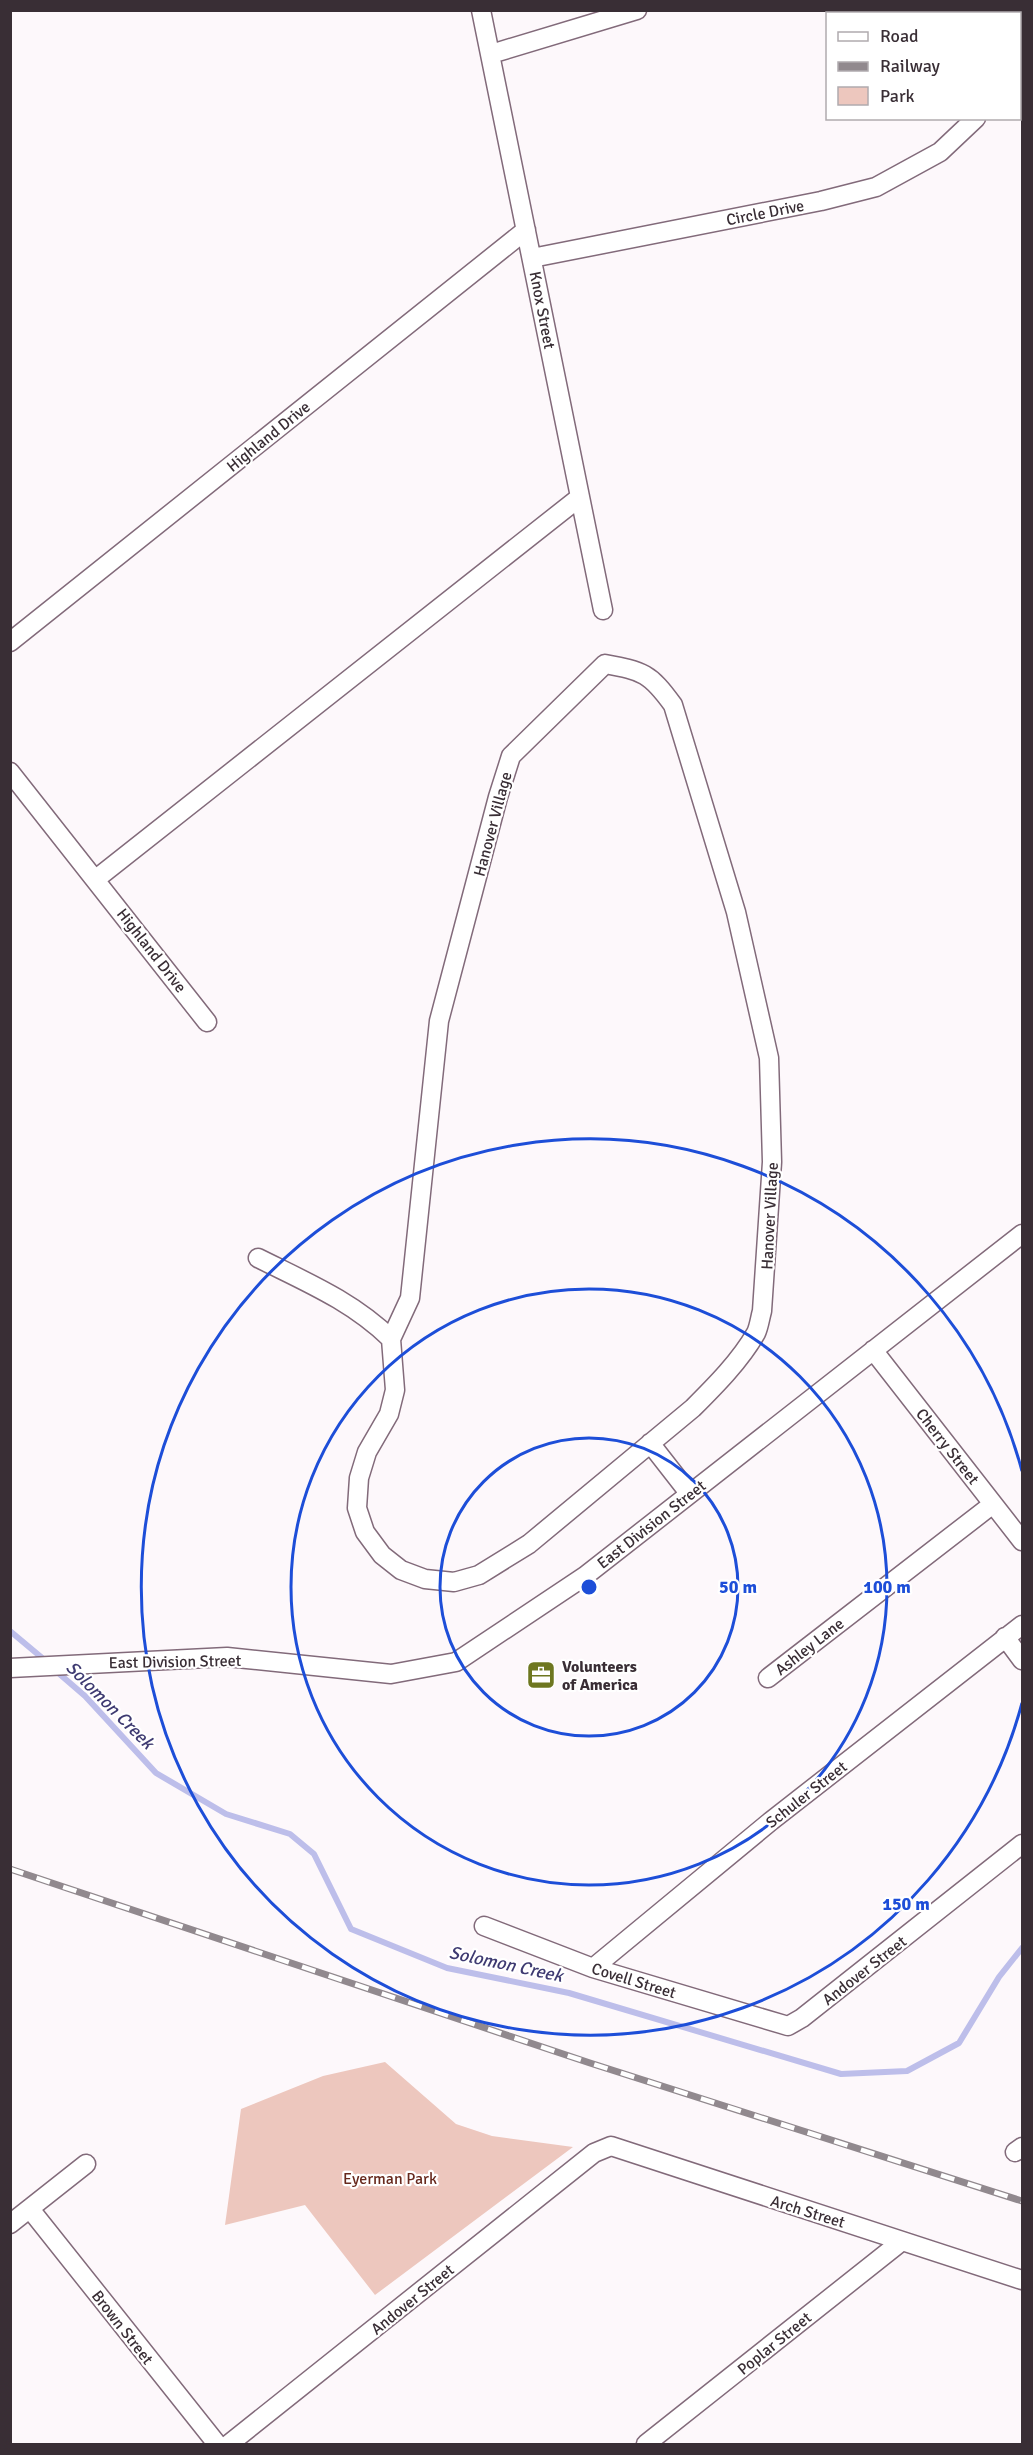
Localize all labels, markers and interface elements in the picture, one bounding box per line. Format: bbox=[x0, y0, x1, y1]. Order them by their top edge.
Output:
legend bbox=[826, 12, 1021, 120]
text: Road bbox=[880, 25, 919, 47]
text: Railway bbox=[880, 55, 941, 77]
text: Park bbox=[880, 85, 915, 107]
street label: Circle Drive bbox=[725, 196, 806, 230]
street label: Knox Street bbox=[525, 270, 559, 351]
street label: Highland Drive bbox=[223, 397, 314, 477]
street label: Hanover Village bbox=[469, 770, 517, 879]
street label: Highland Drive bbox=[112, 904, 190, 997]
street label: Hanover Village bbox=[757, 1162, 783, 1270]
street label: Cherry Street bbox=[911, 1405, 983, 1489]
street label: East Division Street bbox=[593, 1476, 710, 1574]
text: 50 m bbox=[719, 1576, 757, 1598]
text: 100 m bbox=[863, 1576, 911, 1598]
centre of rings bbox=[579, 1577, 599, 1597]
street label: Ashley Lane bbox=[771, 1614, 848, 1680]
street label: East Division Street bbox=[108, 1651, 242, 1673]
water label: Solomon Creek bbox=[61, 1656, 160, 1755]
place label: Volunteers of America bbox=[562, 1657, 638, 1695]
office icon: Volunteers of America bbox=[525, 1659, 557, 1691]
street label: Schuler Street bbox=[762, 1757, 852, 1833]
text: 150 m bbox=[882, 1893, 930, 1915]
street label: Andover Street bbox=[819, 1931, 911, 2010]
water label: Solomon Creek bbox=[447, 1941, 567, 1987]
street label: Covell Street bbox=[589, 1959, 679, 2003]
park label: Eyerman Park bbox=[343, 2169, 437, 2189]
street label: Arch Street bbox=[768, 2191, 848, 2233]
street label: Andover Street bbox=[367, 2260, 459, 2339]
street label: Brown Street bbox=[87, 2287, 158, 2369]
street label: Poplar Street bbox=[734, 2308, 816, 2380]

